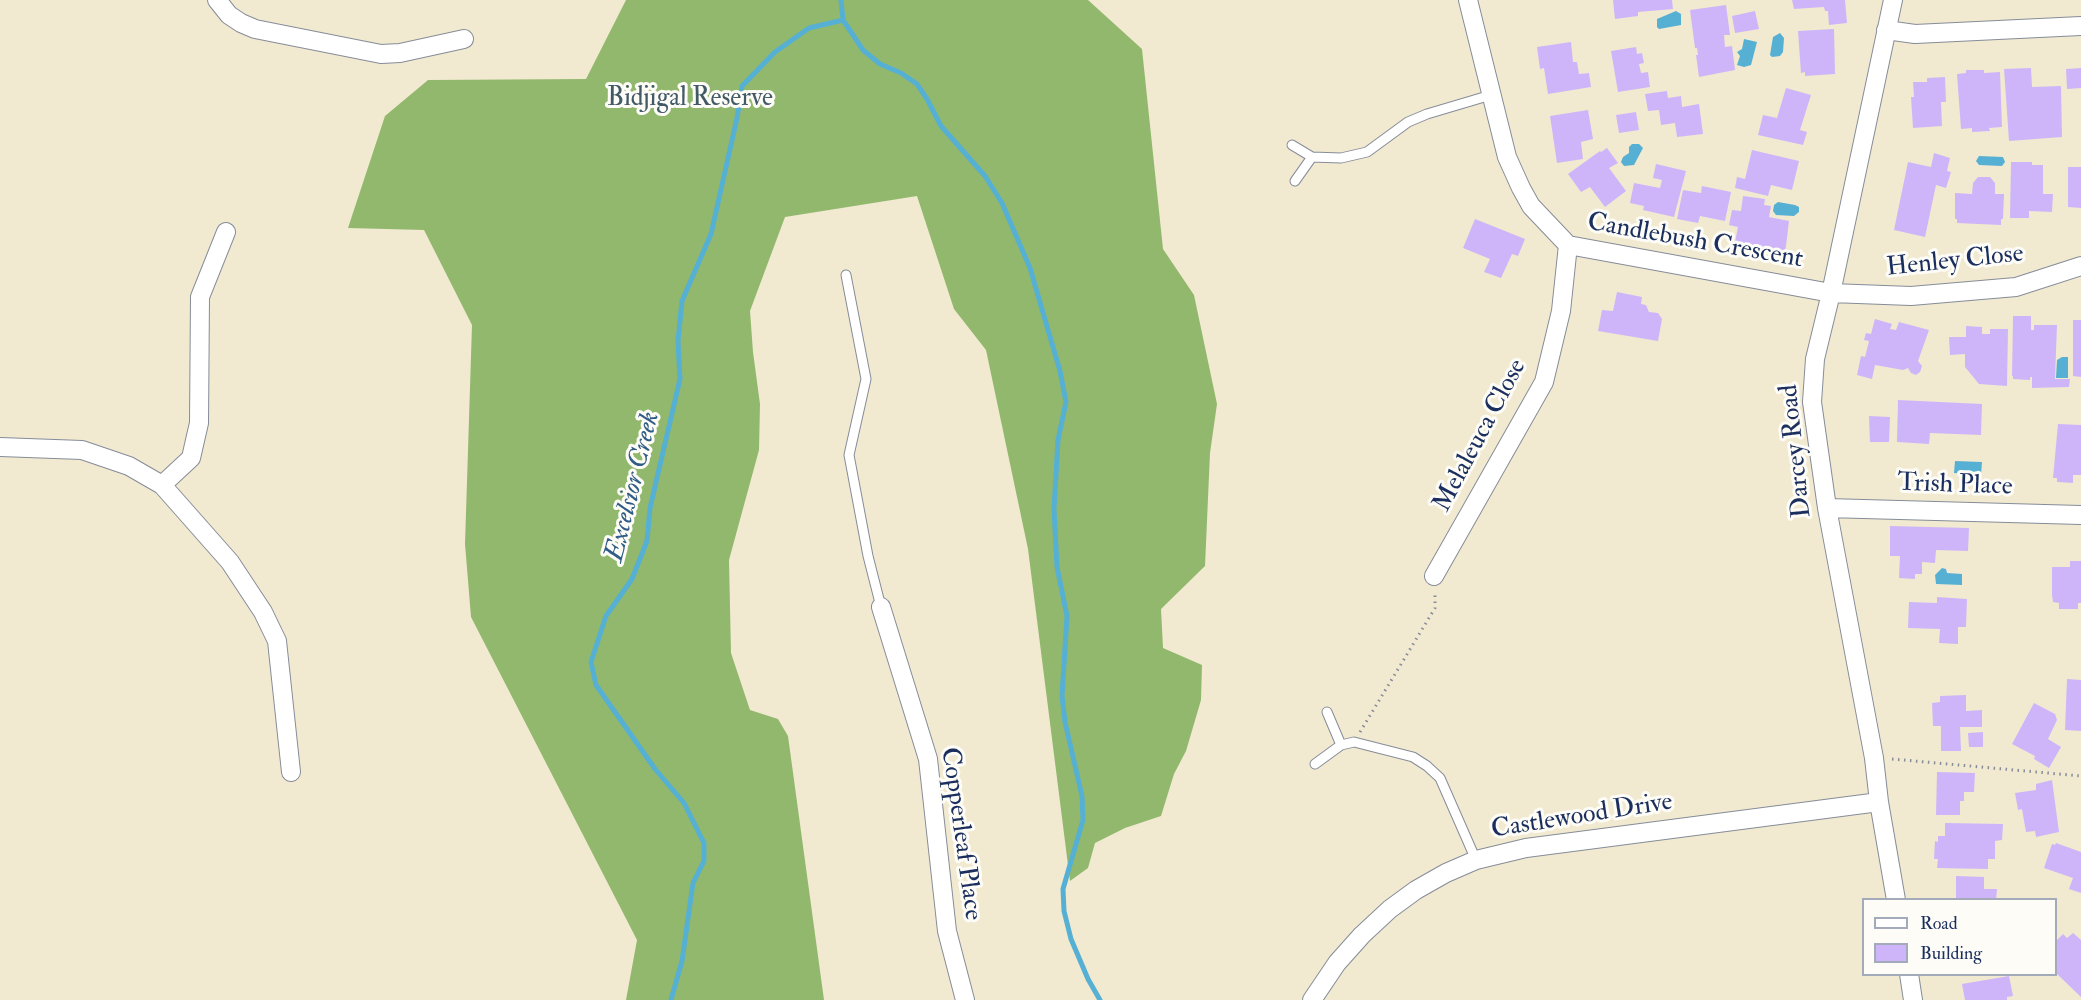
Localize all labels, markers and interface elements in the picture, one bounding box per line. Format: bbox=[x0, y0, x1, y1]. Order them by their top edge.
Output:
park label: Bidjigal Reserve bbox=[607, 83, 773, 115]
street label: Candlebush Crescent bbox=[1585, 208, 1805, 276]
street label: Henley Close bbox=[1885, 239, 2025, 285]
street label: Melaleuca Close bbox=[1428, 354, 1534, 518]
street label: Darcey Road bbox=[1774, 383, 1820, 519]
water label: Excelsior Creek bbox=[600, 409, 668, 565]
street label: Trish Place bbox=[1897, 468, 2013, 504]
street label: Copperleaf Place bbox=[932, 746, 988, 922]
street label: Castlewood Drive bbox=[1489, 787, 1675, 847]
legend bbox=[1862, 898, 2057, 976]
text: Road bbox=[1920, 912, 1958, 935]
text: Building bbox=[1920, 942, 1982, 965]

